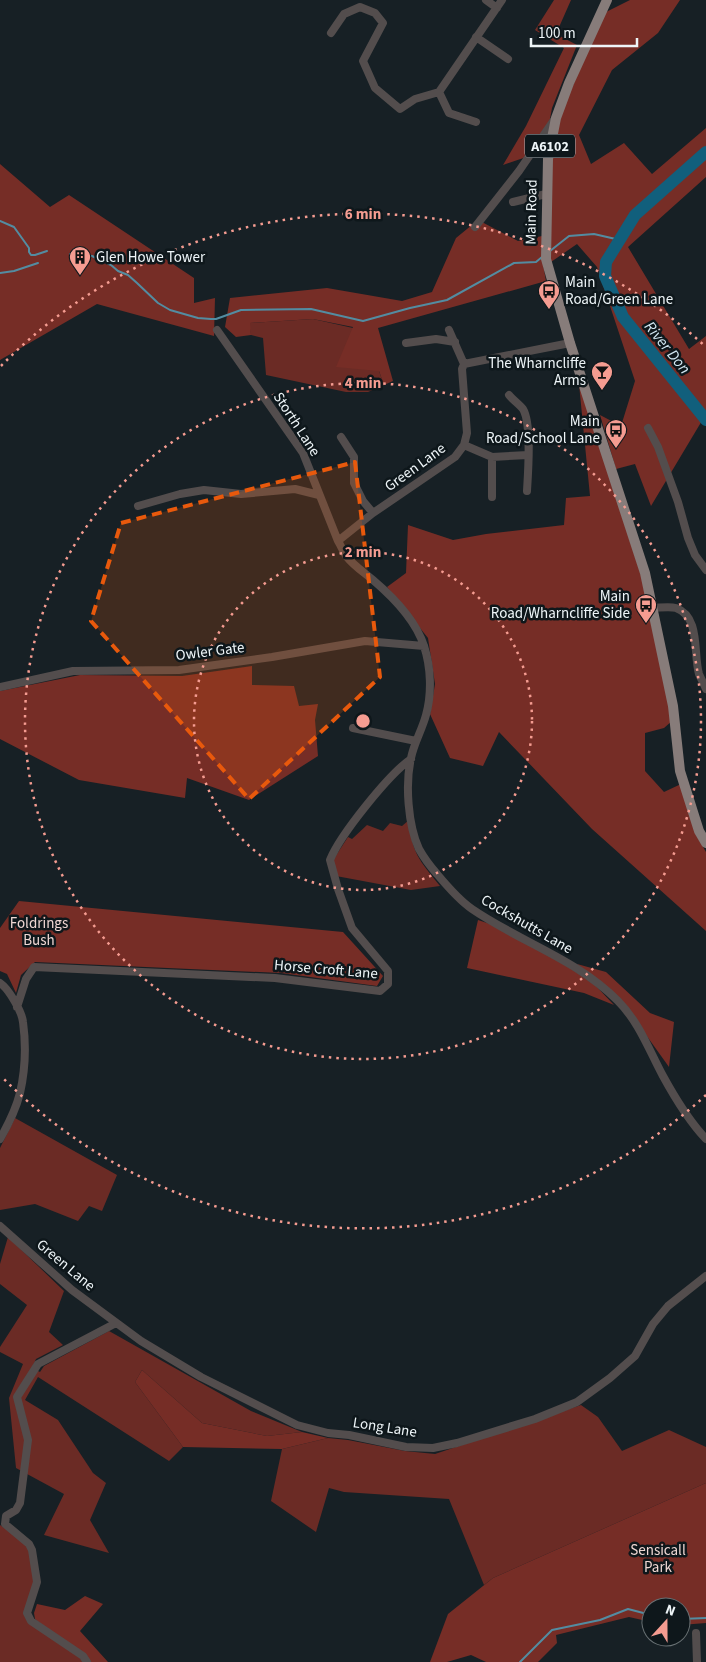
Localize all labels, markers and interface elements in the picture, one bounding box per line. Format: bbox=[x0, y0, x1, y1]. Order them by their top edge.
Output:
scale bar bbox=[531, 15, 637, 47]
text: 100 m bbox=[538, 23, 576, 44]
road number: A6102 bbox=[525, 134, 575, 158]
street label: Main Road bbox=[520, 179, 543, 245]
text: 6 min bbox=[345, 204, 381, 225]
building icon: Glen Howe Tower bbox=[68, 245, 92, 276]
place label: Glen Howe Tower bbox=[96, 247, 206, 268]
place label: Main Road/Green Lane bbox=[565, 272, 673, 310]
bus stop icon: Main Road/Green Lane bbox=[537, 279, 561, 310]
water label: River Don bbox=[639, 317, 695, 379]
place label: The Wharncliffe Arms bbox=[488, 353, 586, 391]
bar icon: The Wharncliffe Arms bbox=[590, 360, 614, 391]
text: 4 min bbox=[345, 373, 381, 394]
street label: Storth Lane bbox=[268, 388, 325, 460]
place label: Main Road/School Lane bbox=[486, 411, 600, 449]
bus stop icon: Main Road/School Lane bbox=[604, 418, 628, 449]
street label: Green Lane bbox=[380, 438, 450, 497]
text: 2 min bbox=[345, 542, 381, 563]
place label: Main Road/Wharncliffe Side bbox=[491, 586, 630, 624]
bus stop icon: Main Road/Wharncliffe Side bbox=[634, 593, 658, 624]
street label: Owler Gate bbox=[174, 637, 246, 666]
centre of rings bbox=[354, 712, 372, 730]
street label: Cockshutts Lane bbox=[477, 890, 577, 959]
park label: Foldrings Bush bbox=[10, 913, 68, 951]
street label: Horse Croft Lane bbox=[273, 955, 379, 984]
street label: Green Lane bbox=[32, 1235, 100, 1296]
street label: Long Lane bbox=[351, 1412, 418, 1443]
park label: Sensicall Park bbox=[630, 1540, 686, 1578]
north arrow bbox=[641, 1597, 691, 1647]
text: N bbox=[662, 1600, 678, 1622]

